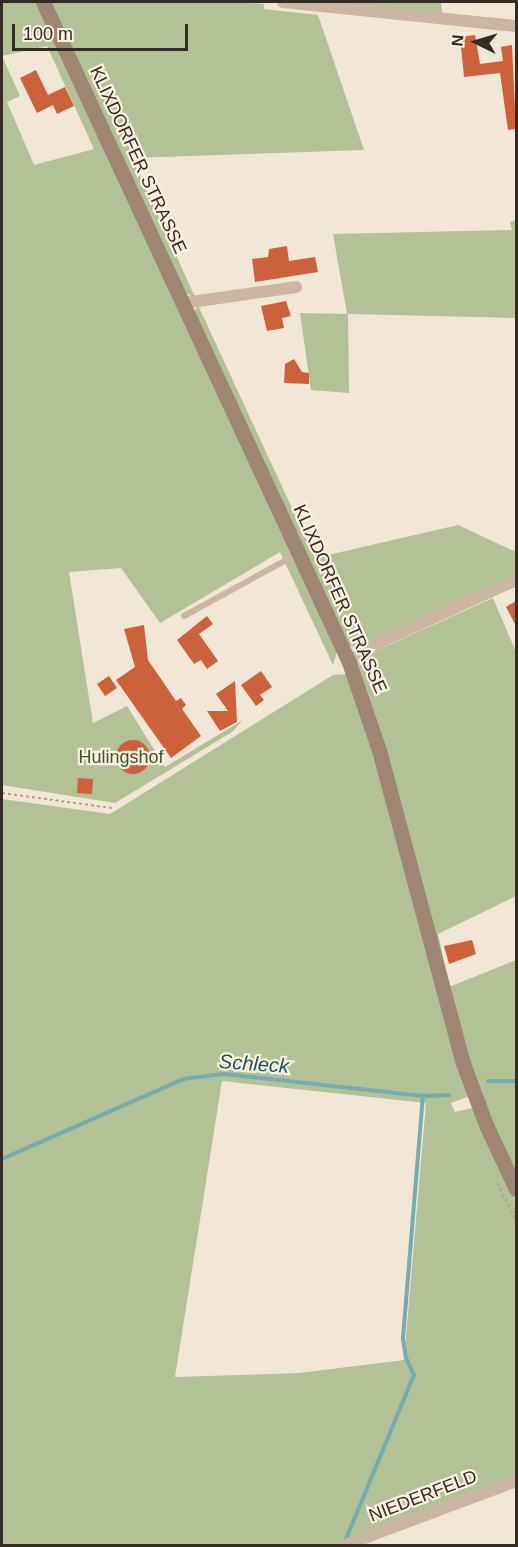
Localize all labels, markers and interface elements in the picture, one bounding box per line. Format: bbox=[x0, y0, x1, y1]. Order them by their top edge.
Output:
scale bar bbox=[15, 12, 190, 50]
north arrow bbox=[446, 12, 506, 72]
text: 100 m bbox=[23, 24, 73, 44]
text: N bbox=[449, 34, 467, 47]
street label: KLIXDORFER STRASSE bbox=[85, 63, 191, 257]
street label: KLIXDORFER STRASSE bbox=[289, 501, 391, 697]
park label: Hulingshof bbox=[78, 746, 164, 768]
water label: Schleck bbox=[218, 1050, 290, 1078]
street label: NIEDERFELD bbox=[366, 1465, 480, 1527]

